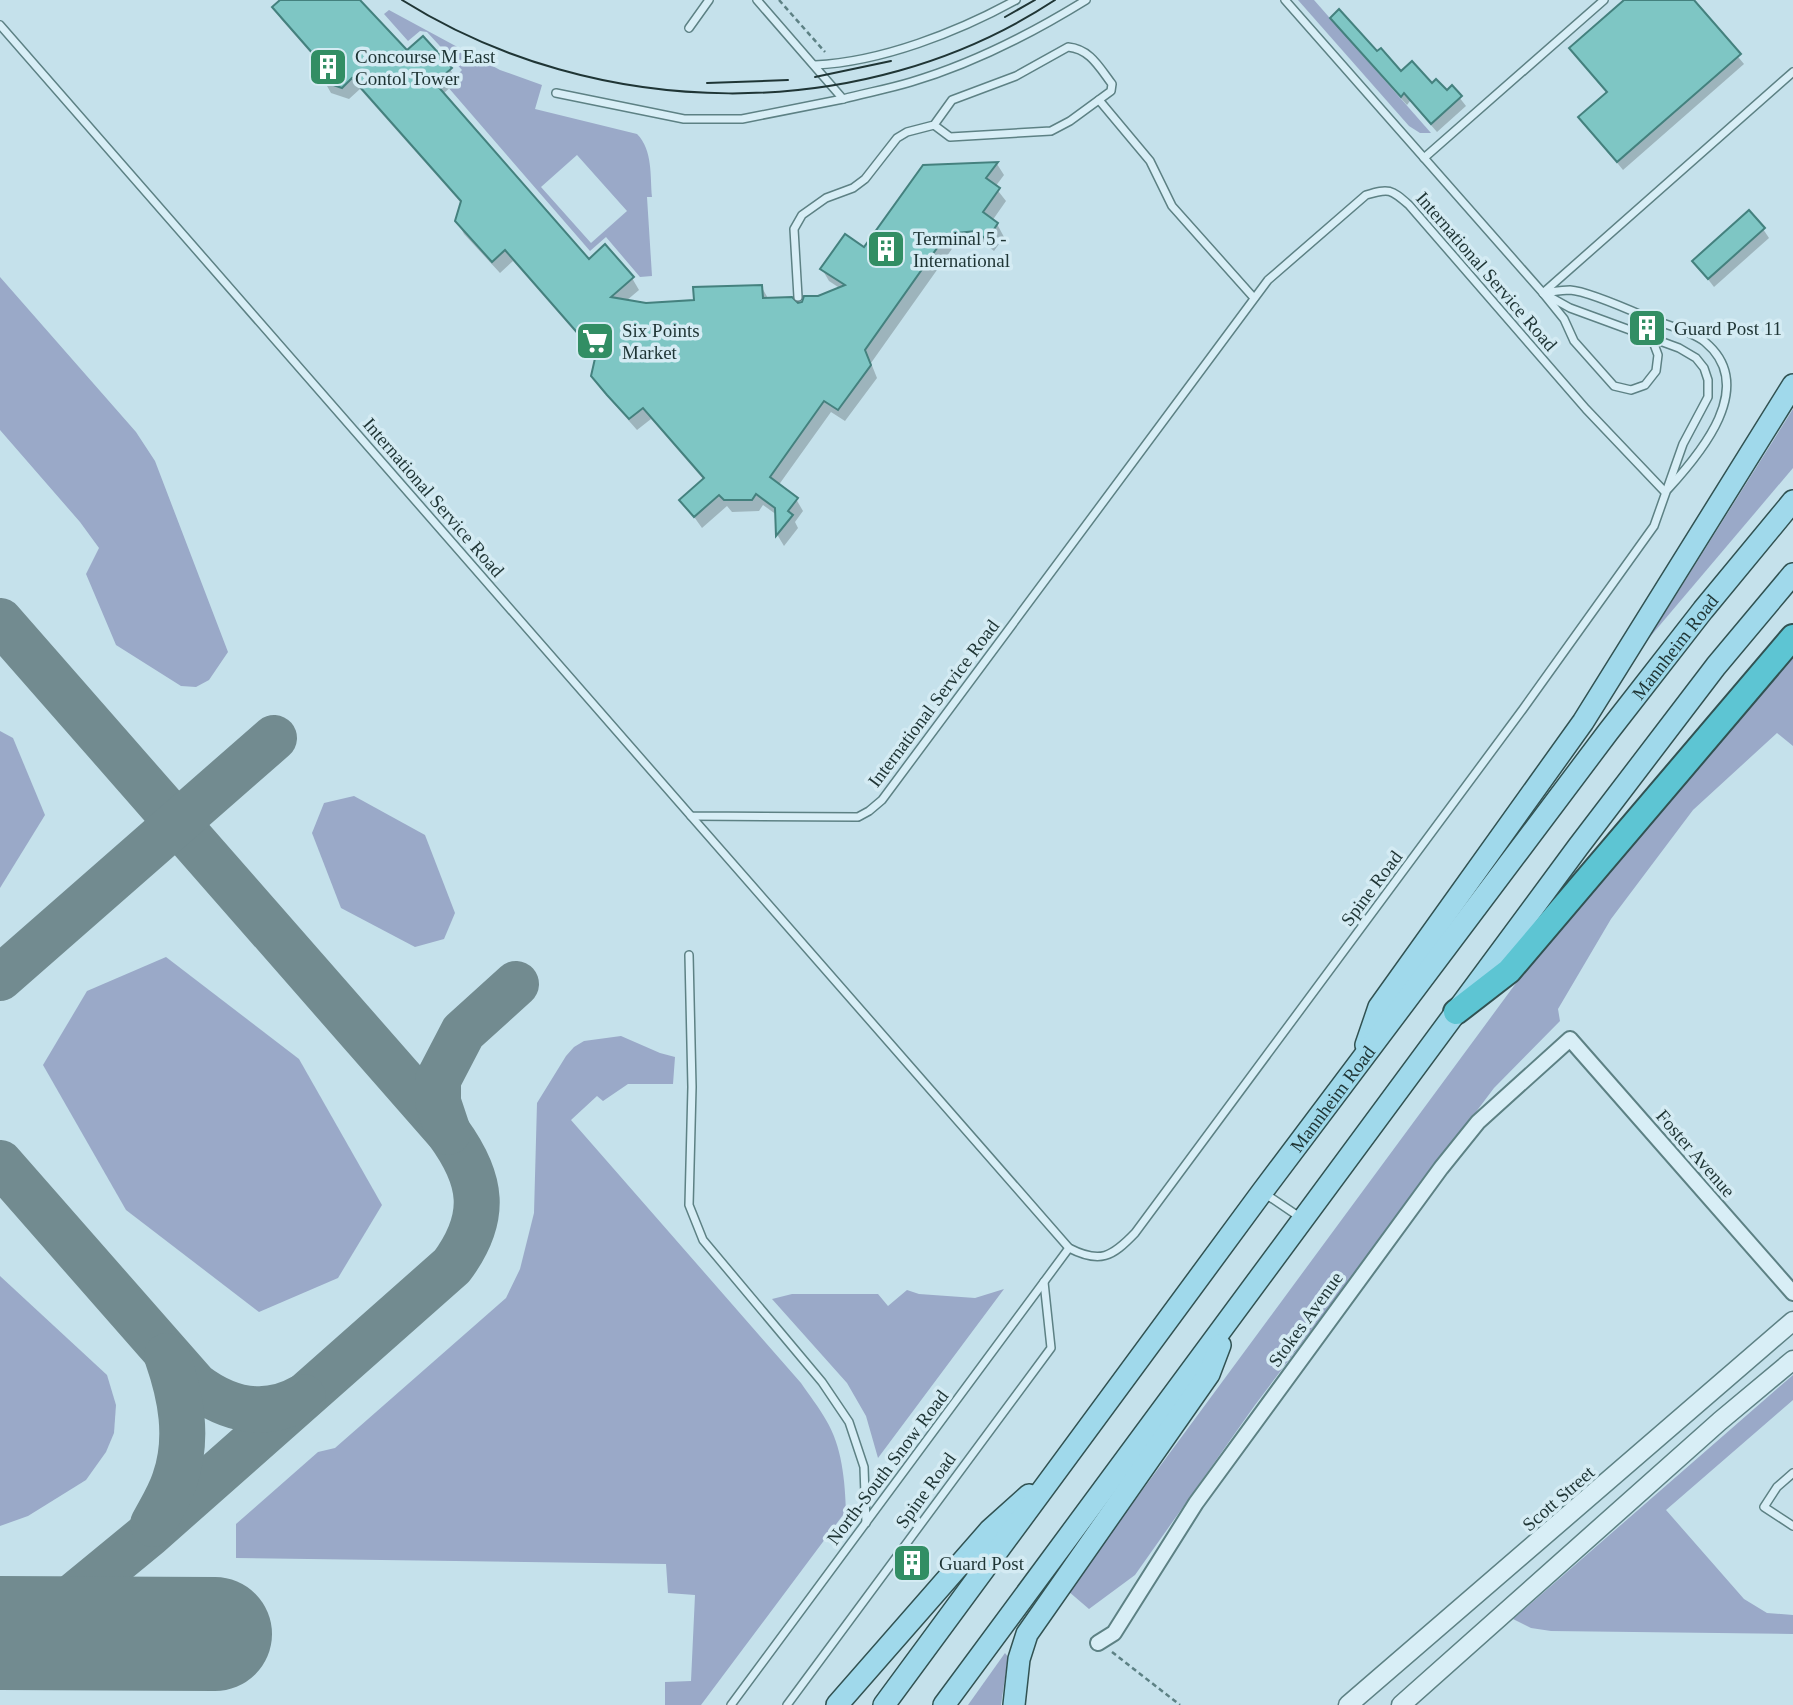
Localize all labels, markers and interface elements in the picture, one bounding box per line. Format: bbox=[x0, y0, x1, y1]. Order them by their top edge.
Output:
building icon: Concourse M East Contol Tower bbox=[307, 46, 349, 88]
place label: Concourse M East Contol Tower bbox=[355, 46, 496, 89]
street label: International Service Road bbox=[1412, 188, 1562, 355]
building icon: Terminal 5 - International bbox=[865, 228, 907, 270]
place label: Terminal 5 - International bbox=[913, 228, 1010, 271]
building icon: Guard Post 11 bbox=[1626, 307, 1668, 349]
place label: Guard Post 11 bbox=[1674, 318, 1782, 339]
supermarket icon: Six Points Market bbox=[574, 320, 616, 362]
place label: Six Points Market bbox=[622, 320, 700, 363]
street label: International Service Road bbox=[359, 414, 509, 581]
street label: Mannheim Road bbox=[1627, 590, 1723, 704]
street label: International Service Road bbox=[864, 615, 1003, 791]
street label: Spine Road bbox=[1336, 846, 1407, 930]
street label: Mannheim Road bbox=[1286, 1041, 1380, 1156]
street label: Foster Avenue bbox=[1652, 1105, 1739, 1201]
street label: Stokes Avenue bbox=[1264, 1268, 1347, 1371]
street label: North-South Snow Road bbox=[822, 1386, 953, 1549]
street label: Spine Road bbox=[891, 1448, 960, 1532]
street label: Scott Street bbox=[1518, 1461, 1599, 1535]
building icon: Guard Post bbox=[891, 1542, 933, 1584]
place label: Guard Post bbox=[939, 1553, 1025, 1574]

